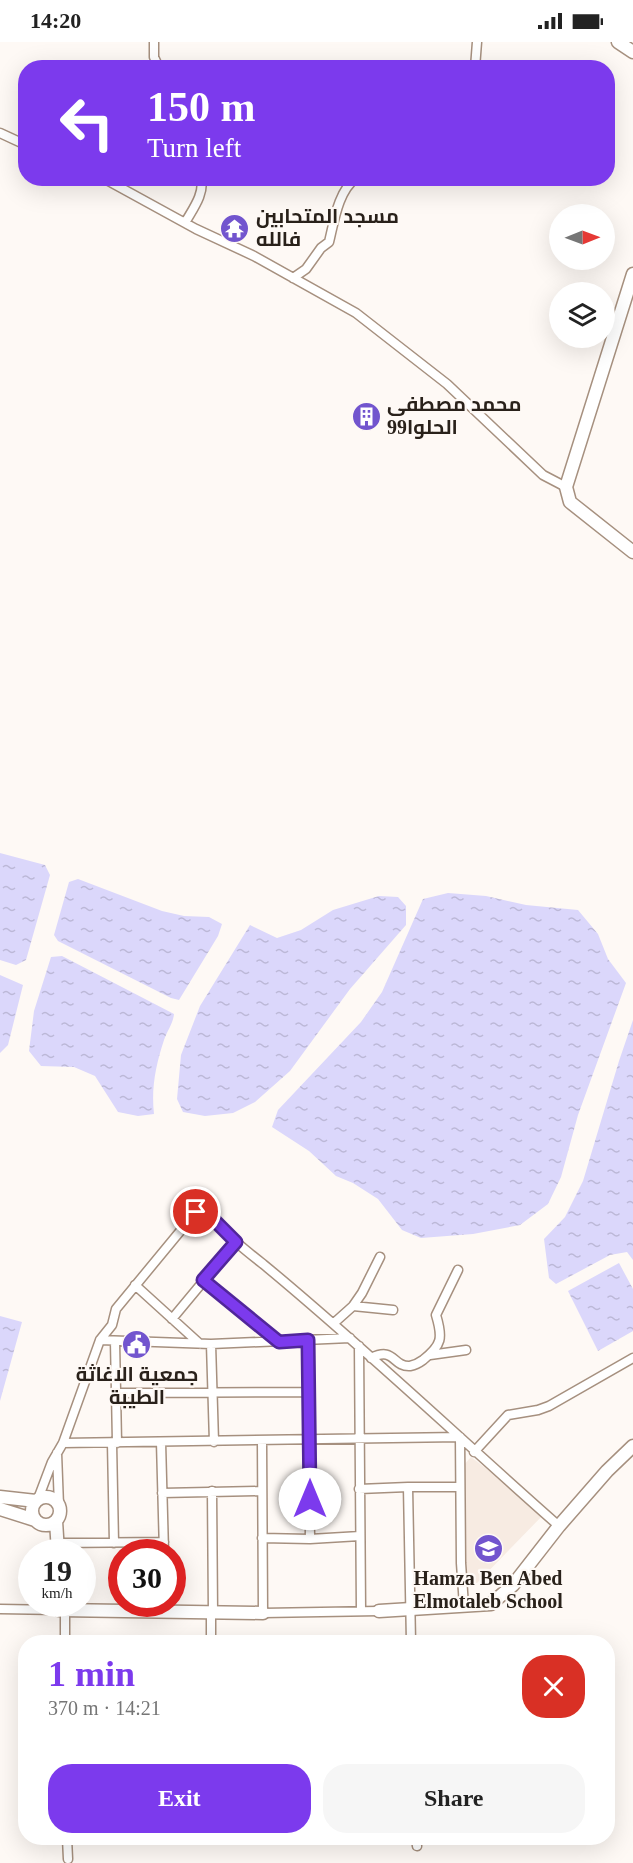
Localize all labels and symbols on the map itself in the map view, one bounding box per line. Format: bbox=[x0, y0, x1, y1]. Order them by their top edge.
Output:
north arrow bbox=[549, 204, 615, 270]
place label: مسجد المتحابين فالله bbox=[256, 205, 399, 250]
temple icon: مسجد المتحابين فالله bbox=[219, 212, 251, 244]
place label: محمد مصطفى الحلوا99 bbox=[387, 393, 522, 439]
building icon: محمد مصطفى الحلوا99 bbox=[350, 400, 382, 432]
pin bbox=[170, 1186, 221, 1237]
public building icon: جمعية الاغاثة الطيبة bbox=[121, 1328, 153, 1360]
place label: جمعية الاغاثة الطيبة bbox=[76, 1363, 198, 1409]
position arrow bbox=[278, 1467, 342, 1531]
school or university icon: Hamza Ben Abed Elmotaleb School bbox=[472, 1532, 504, 1564]
speed limit sign: 30 bbox=[108, 1539, 186, 1617]
place label: Hamza Ben Abed Elmotaleb School bbox=[413, 1567, 563, 1612]

